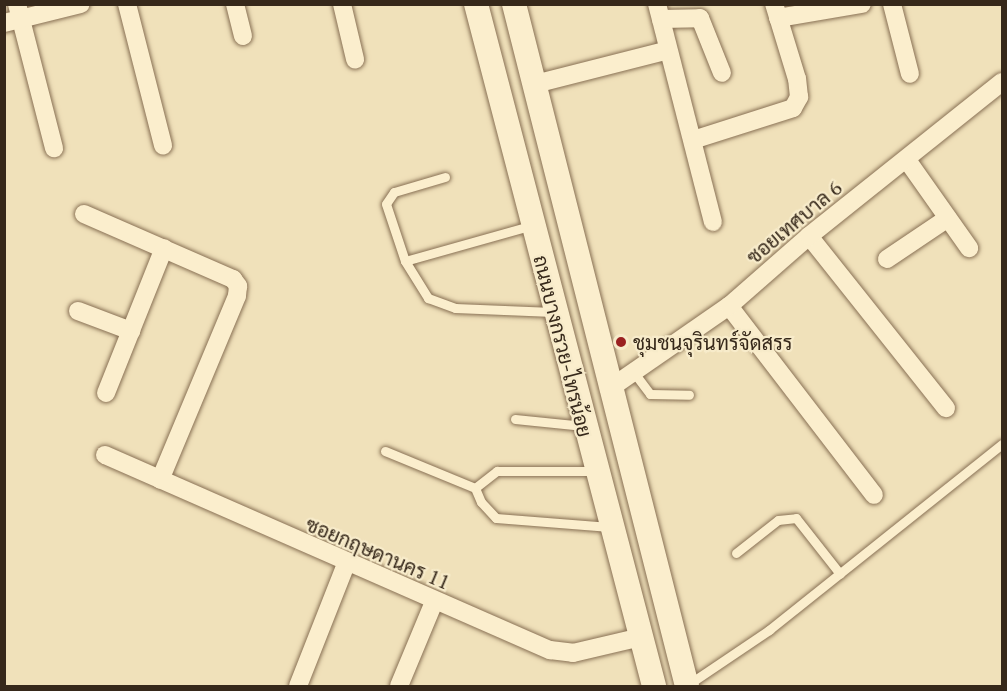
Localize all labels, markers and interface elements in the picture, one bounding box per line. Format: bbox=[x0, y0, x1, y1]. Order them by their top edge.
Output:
street label: ซอยเทศบาล 6 bbox=[742, 175, 846, 269]
street label: ถนนบางกรวย-ไทรน้อย bbox=[529, 253, 597, 439]
place label: ชุมชนจุรินทร์จัดสรร bbox=[633, 330, 793, 354]
marker: ชุมชนจุรินทร์จัดสรร bbox=[614, 335, 628, 349]
street label: ซอยกฤษดานคร 11 bbox=[302, 512, 454, 594]

